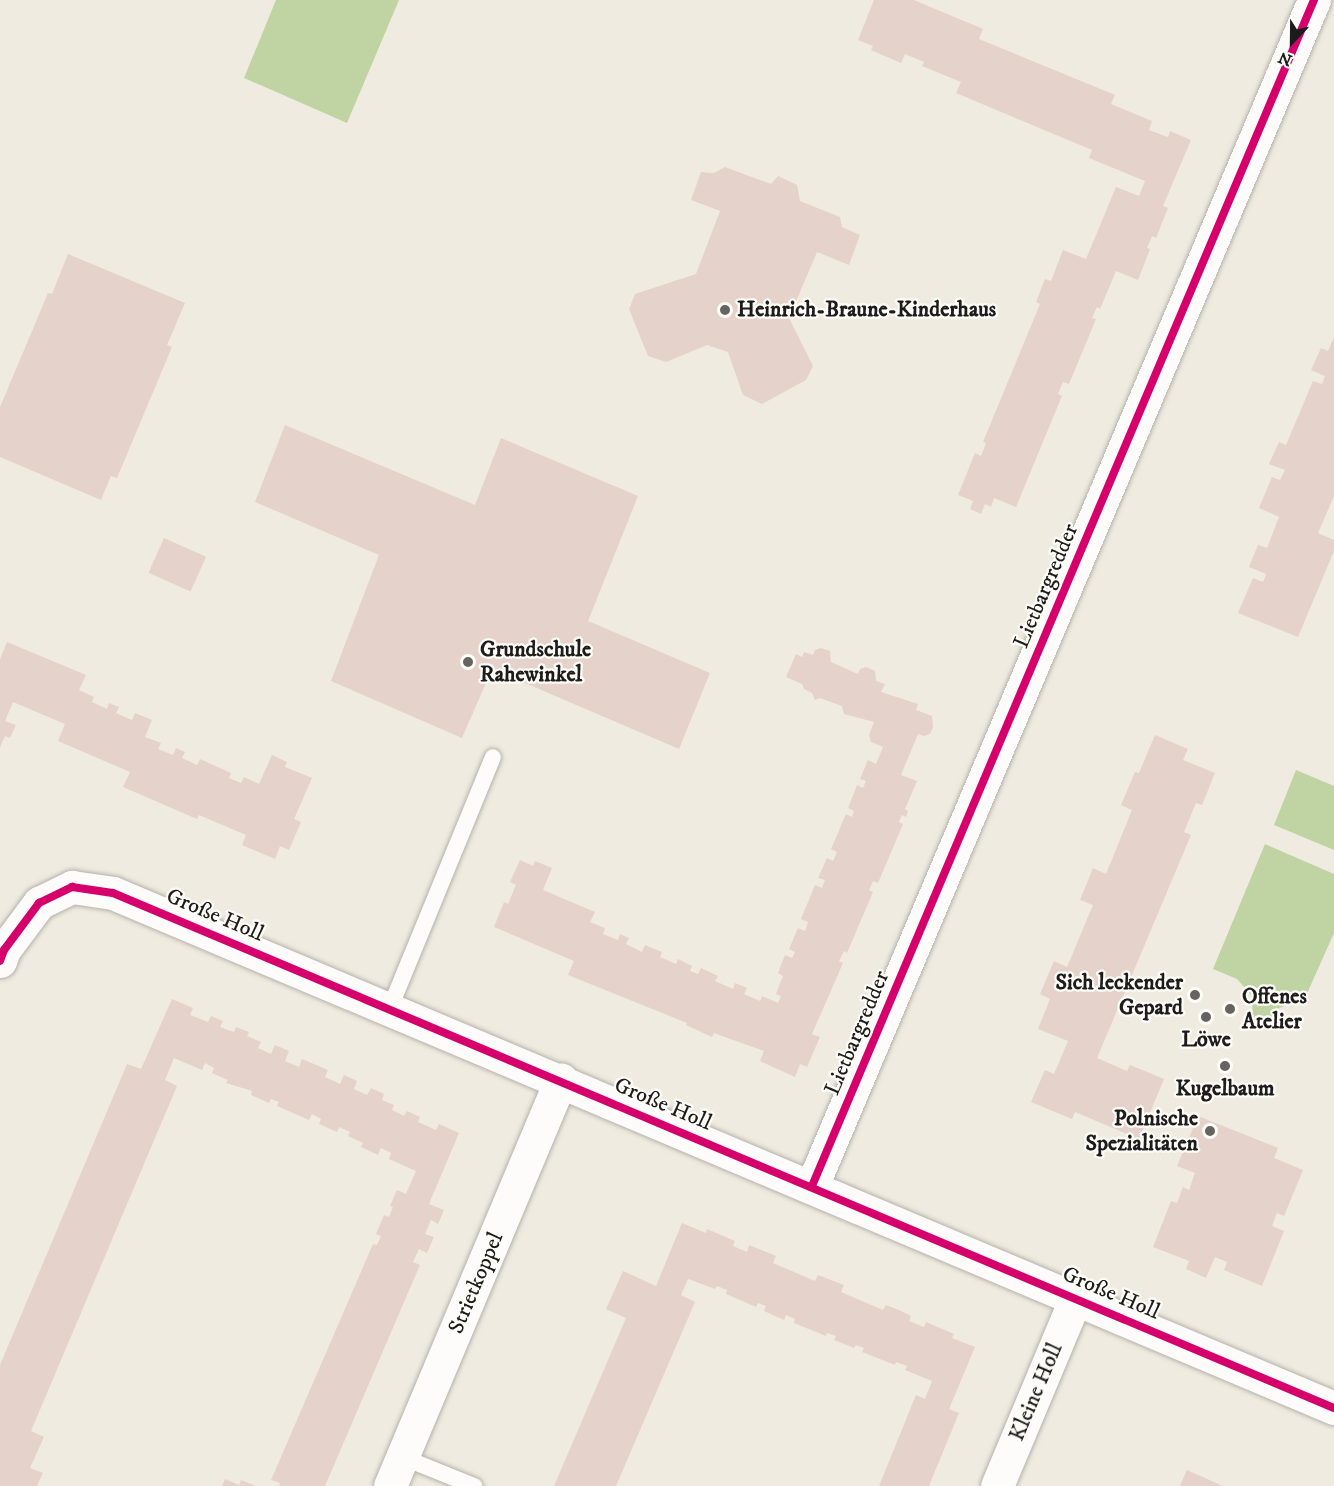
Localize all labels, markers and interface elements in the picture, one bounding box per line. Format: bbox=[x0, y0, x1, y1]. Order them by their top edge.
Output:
north arrow bbox=[1262, 12, 1322, 72]
text: N bbox=[1275, 47, 1295, 70]
place label: Heinrich-Braune-Kinderhaus bbox=[737, 297, 996, 323]
marker: Heinrich-Braune-Kinderhaus bbox=[718, 303, 732, 317]
street label: Lietbargredder bbox=[1008, 520, 1084, 652]
place label: Grundschule Rahewinkel bbox=[480, 636, 591, 688]
marker: Grundschule Rahewinkel bbox=[461, 655, 475, 669]
street label: Große Holl bbox=[162, 883, 268, 947]
street label: Lietbargredder bbox=[819, 967, 895, 1099]
place label: Sich leckender Gepard bbox=[1055, 969, 1183, 1020]
place label: Offenes Atelier bbox=[1242, 983, 1307, 1034]
marker: Sich leckender Gepard bbox=[1188, 988, 1202, 1002]
marker: Offenes Atelier bbox=[1223, 1002, 1237, 1016]
marker: Löwe bbox=[1199, 1010, 1213, 1024]
place label: Löwe bbox=[1181, 1027, 1231, 1053]
marker: Kugelbaum bbox=[1218, 1059, 1232, 1073]
street label: Große Holl bbox=[610, 1072, 716, 1136]
place label: Kugelbaum bbox=[1175, 1076, 1275, 1102]
place label: Polnische Spezialitäten bbox=[1086, 1105, 1198, 1156]
marker: Polnische Spezialitäten bbox=[1203, 1124, 1217, 1138]
street label: Strietkoppel bbox=[443, 1228, 509, 1338]
street label: Große Holl bbox=[1058, 1261, 1164, 1325]
street label: Kleine Holl bbox=[1004, 1339, 1068, 1445]

